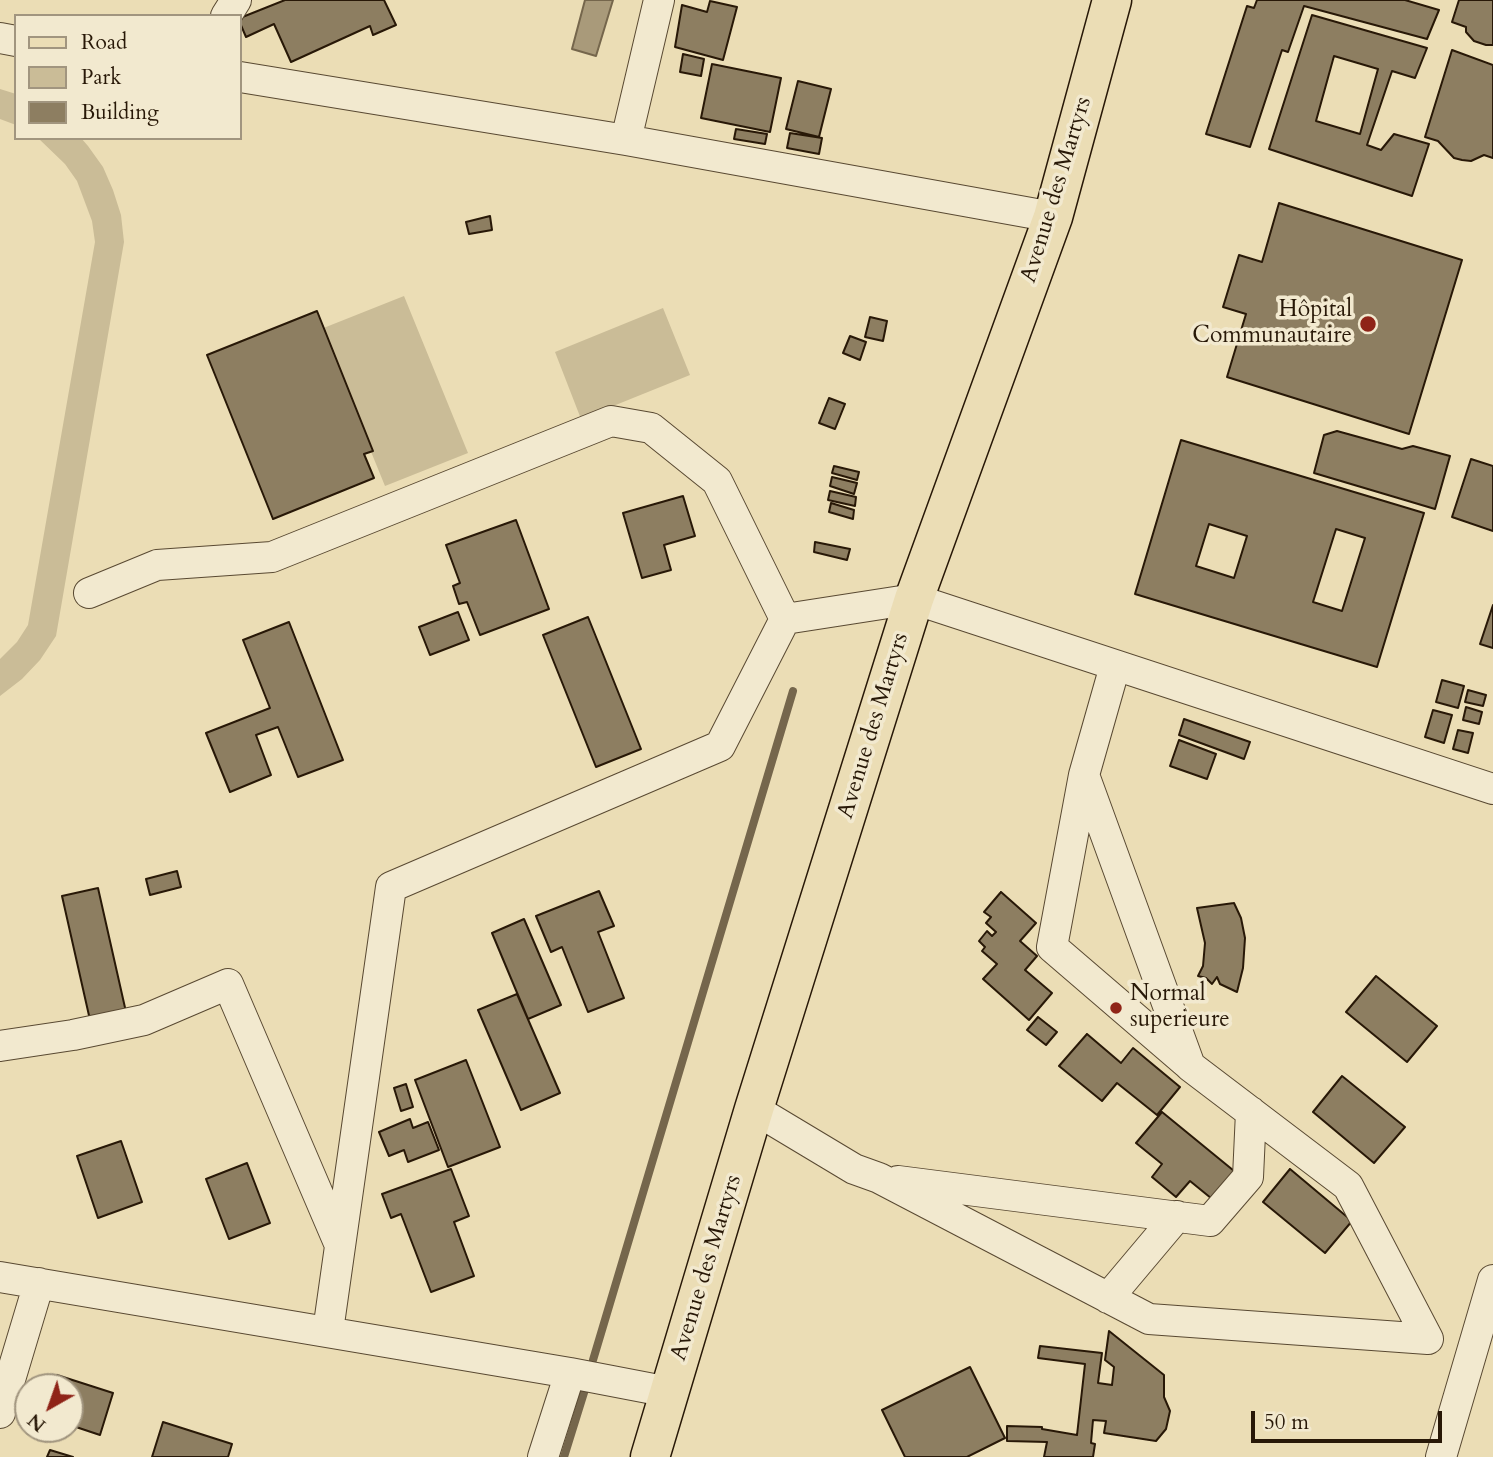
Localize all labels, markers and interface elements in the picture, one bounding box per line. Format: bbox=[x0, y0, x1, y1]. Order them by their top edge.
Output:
legend bbox=[14, 14, 242, 140]
text: Road bbox=[81, 28, 127, 57]
text: Park bbox=[81, 63, 121, 92]
street label: Avenue des Martyrs bbox=[1016, 94, 1098, 286]
text: Building bbox=[81, 98, 159, 127]
place label: Hôpital Communautaire bbox=[1192, 297, 1352, 351]
marker: Hôpital Communautaire bbox=[1358, 314, 1378, 334]
street label: Avenue des Martyrs bbox=[833, 630, 915, 822]
place label: Normal superieure bbox=[1130, 981, 1230, 1035]
marker: Normal superieure bbox=[1108, 1000, 1124, 1016]
street label: Avenue des Martyrs bbox=[666, 1172, 748, 1364]
north arrow bbox=[14, 1373, 84, 1443]
scale bar bbox=[1255, 1398, 1446, 1442]
text: N bbox=[22, 1407, 51, 1438]
text: 50 m bbox=[1264, 1408, 1309, 1437]

